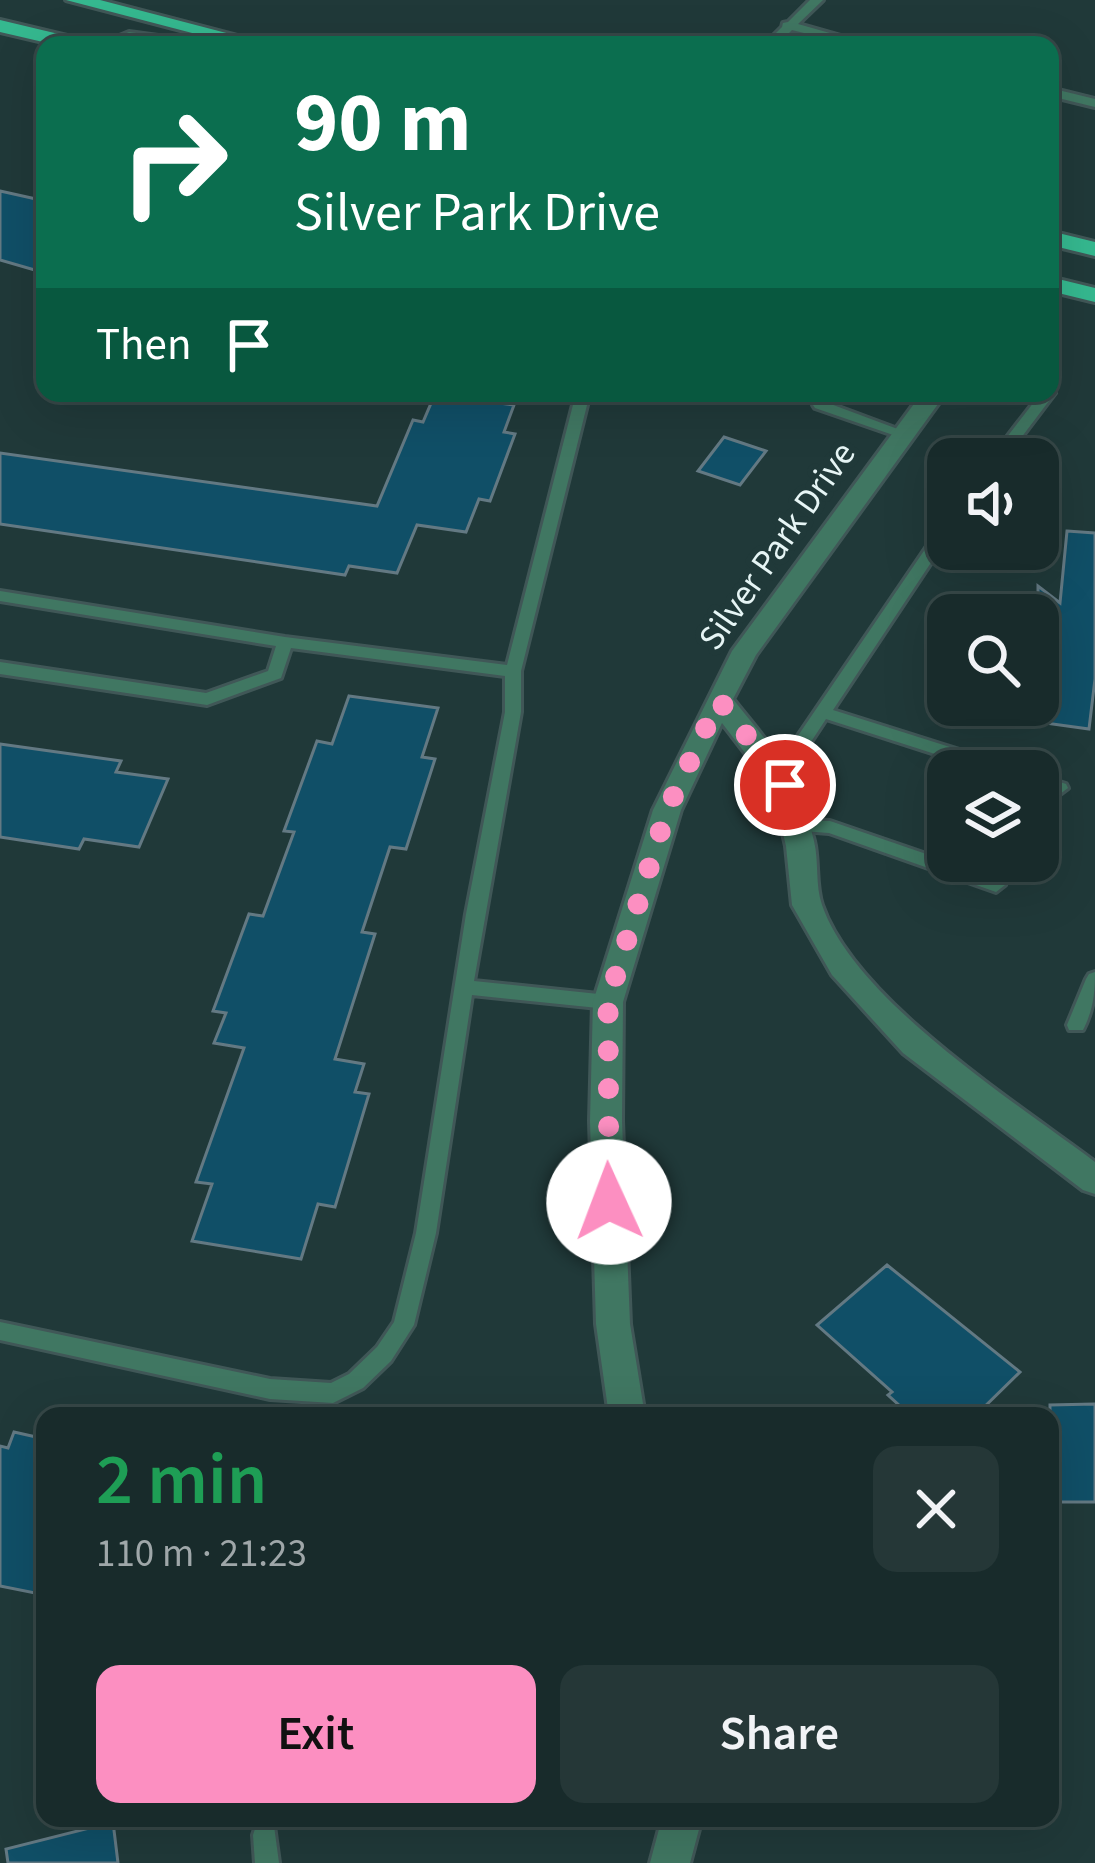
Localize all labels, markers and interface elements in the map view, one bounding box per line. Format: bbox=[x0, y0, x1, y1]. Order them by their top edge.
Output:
text: 90 m bbox=[294, 64, 472, 184]
icon: right bbox=[96, 84, 252, 240]
text: Silver Park Drive bbox=[294, 175, 660, 252]
icon: arrive bbox=[216, 312, 282, 378]
text: Then bbox=[96, 313, 192, 377]
street label: Silver Park Drive bbox=[686, 431, 868, 661]
map controls bbox=[927, 438, 1059, 882]
button: sound bbox=[927, 438, 1059, 570]
button: search bbox=[927, 594, 1059, 726]
pin bbox=[734, 734, 836, 836]
button: layers bbox=[927, 750, 1059, 882]
icon: arrive bbox=[752, 752, 818, 818]
position arrow bbox=[546, 1139, 672, 1265]
text: 2 min bbox=[96, 1429, 267, 1532]
button: close bbox=[873, 1446, 999, 1572]
text: 110 m · 21:23 bbox=[96, 1526, 307, 1582]
button: Exit bbox=[96, 1665, 536, 1803]
button: Share bbox=[560, 1665, 999, 1803]

